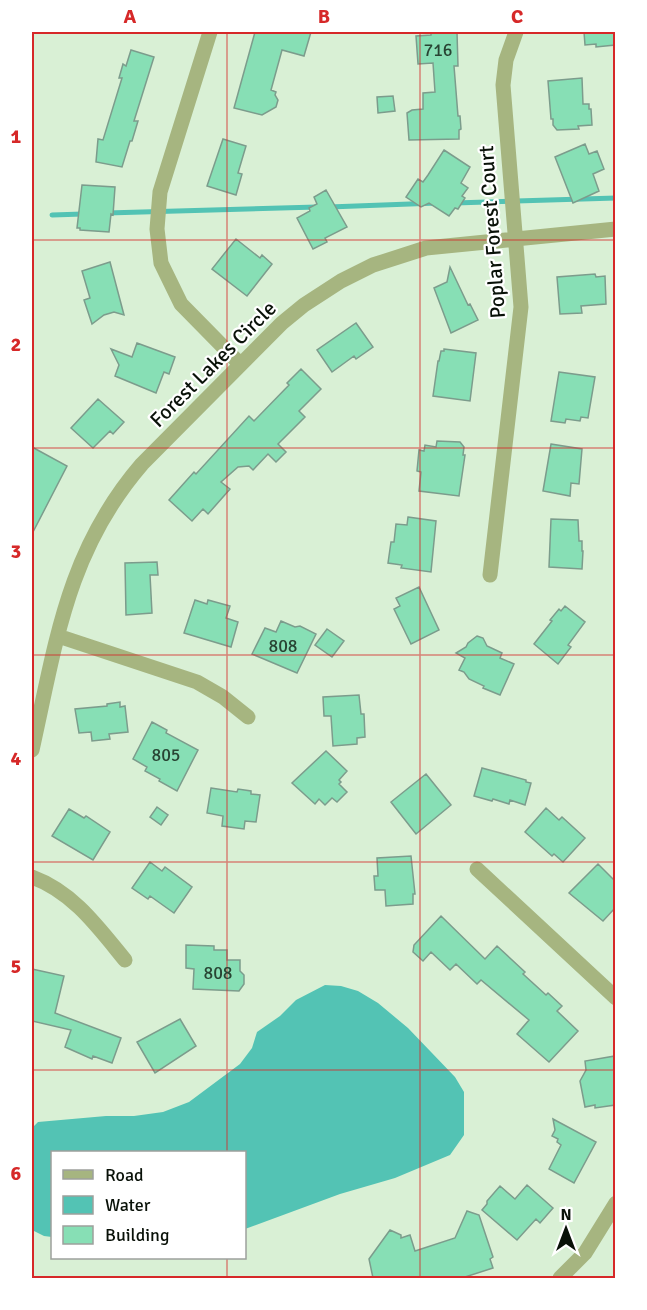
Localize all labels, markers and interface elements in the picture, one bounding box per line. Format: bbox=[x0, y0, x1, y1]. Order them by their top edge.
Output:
text: A bbox=[124, 4, 137, 29]
text: B bbox=[318, 4, 330, 29]
text: C bbox=[511, 4, 523, 29]
house number: 716 bbox=[423, 39, 453, 61]
text: 1 bbox=[11, 124, 22, 149]
street label: Poplar Forest Court bbox=[473, 145, 511, 319]
street label: Forest Lakes Circle bbox=[144, 295, 282, 433]
text: 2 bbox=[11, 332, 21, 357]
text: 3 bbox=[11, 539, 21, 564]
house number: 808 bbox=[268, 635, 298, 657]
house number: 805 bbox=[151, 744, 181, 766]
text: 4 bbox=[11, 746, 22, 771]
text: 5 bbox=[11, 954, 21, 979]
house number: 808 bbox=[203, 962, 233, 984]
legend bbox=[51, 1151, 246, 1259]
text: 6 bbox=[11, 1161, 22, 1186]
text: Road bbox=[105, 1164, 144, 1186]
text: Water bbox=[105, 1194, 151, 1216]
north arrow bbox=[536, 1199, 596, 1259]
text: N bbox=[560, 1205, 572, 1225]
text: Building bbox=[105, 1224, 169, 1246]

